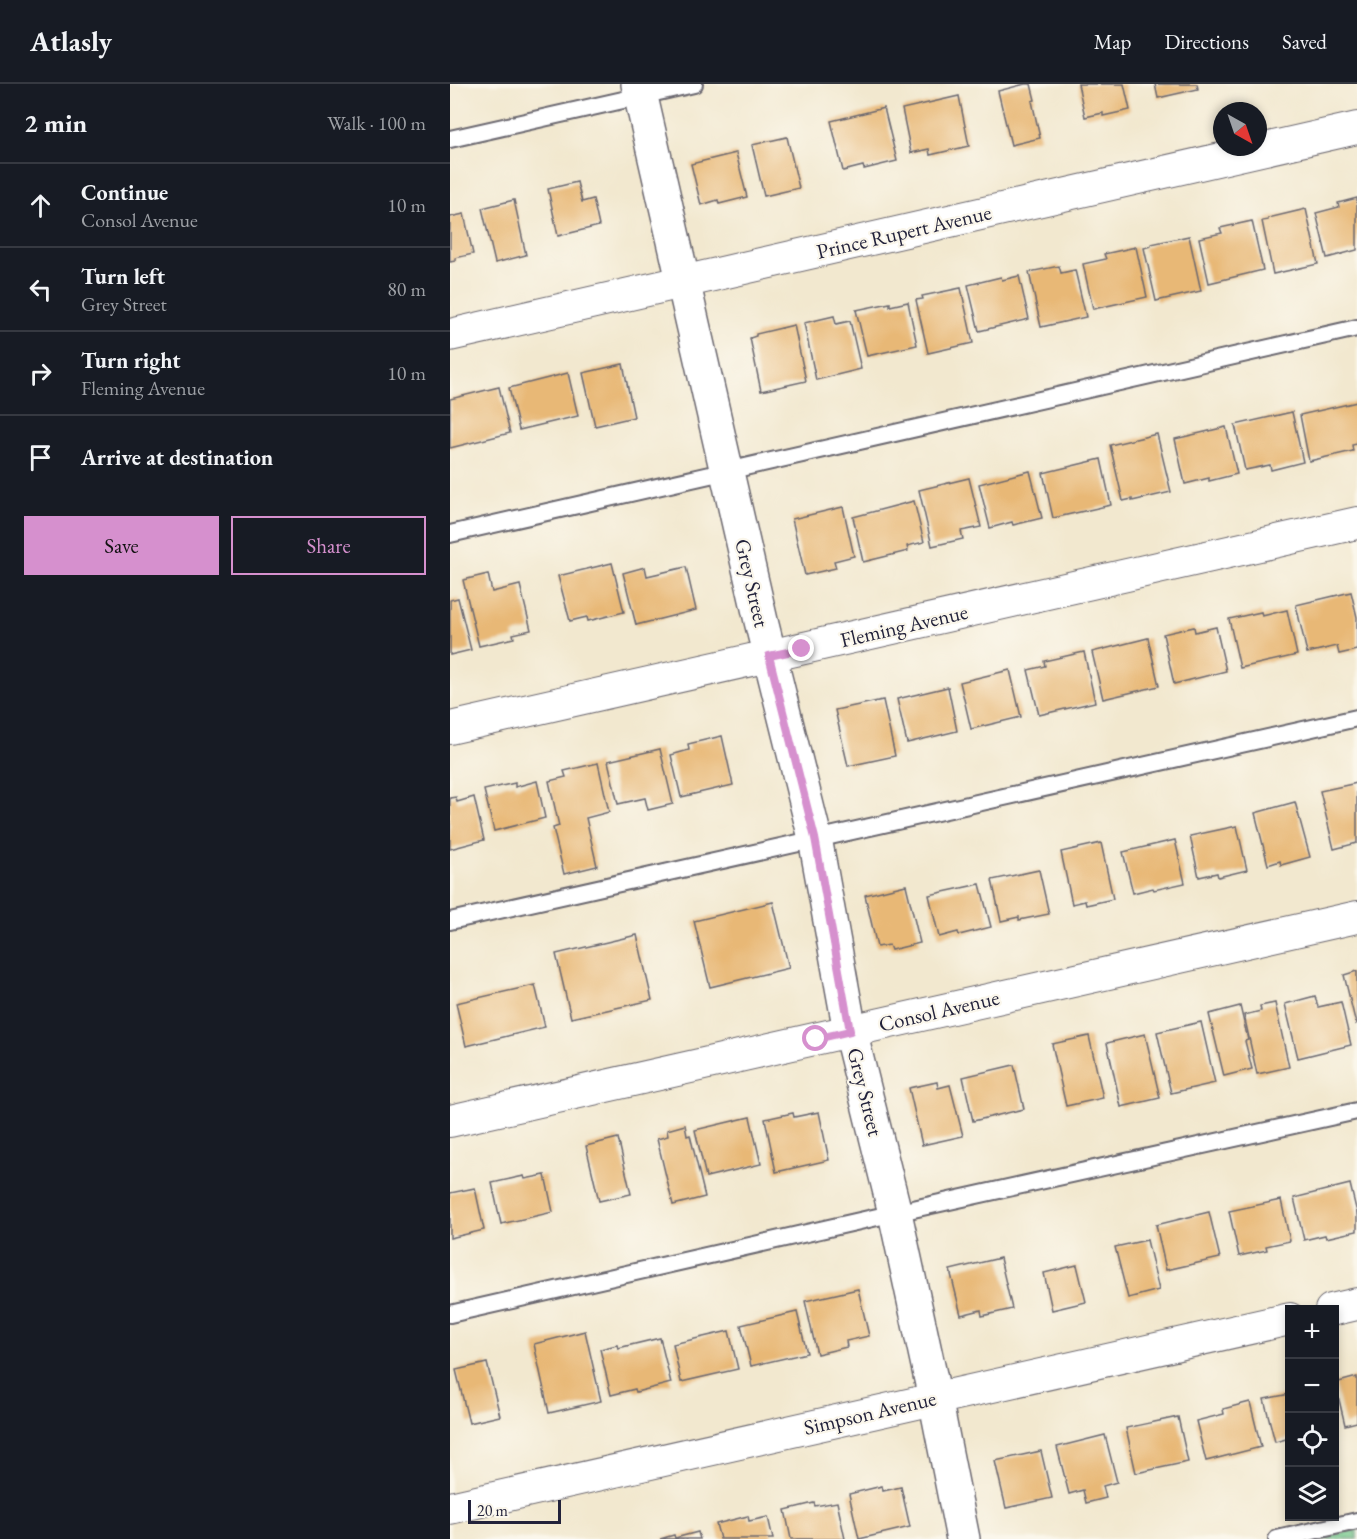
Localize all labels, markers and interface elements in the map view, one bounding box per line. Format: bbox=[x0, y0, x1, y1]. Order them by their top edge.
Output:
text: Atlasly bbox=[30, 23, 112, 59]
text: Map bbox=[1094, 28, 1131, 55]
text: Directions bbox=[1164, 28, 1249, 55]
text: Saved bbox=[1282, 28, 1327, 55]
north arrow bbox=[1213, 102, 1267, 156]
text: 2 min bbox=[24, 106, 87, 140]
text: Walk · 100 m bbox=[327, 110, 426, 136]
text: Continue bbox=[81, 178, 168, 207]
icon: ahead bbox=[24, 189, 57, 222]
text: 10 m bbox=[387, 192, 426, 218]
street label: Prince Rupert Avenue bbox=[814, 198, 994, 265]
text: Consol Avenue bbox=[81, 207, 198, 233]
text: Turn left bbox=[81, 262, 165, 291]
icon: left bbox=[24, 273, 57, 306]
text: 80 m bbox=[387, 276, 426, 302]
text: Grey Street bbox=[81, 291, 167, 317]
text: Turn right bbox=[81, 346, 180, 375]
icon: right bbox=[24, 357, 57, 390]
text: 10 m bbox=[387, 360, 426, 386]
text: Fleming Avenue bbox=[81, 375, 205, 401]
icon: arrive bbox=[24, 441, 57, 474]
text: Arrive at destination bbox=[81, 443, 273, 472]
button: Save bbox=[24, 516, 219, 575]
button: Share bbox=[231, 516, 426, 575]
street label: Grey Street bbox=[729, 536, 776, 630]
street label: Fleming Avenue bbox=[837, 598, 970, 653]
route end bbox=[788, 635, 814, 661]
street label: Consol Avenue bbox=[876, 984, 1002, 1037]
route start bbox=[802, 1025, 828, 1051]
street label: Grey Street bbox=[841, 1045, 890, 1139]
map controls bbox=[1285, 1305, 1339, 1521]
button: + bbox=[1285, 1305, 1339, 1359]
button: − bbox=[1285, 1359, 1339, 1413]
street label: Simpson Avenue bbox=[801, 1384, 939, 1441]
button: locate bbox=[1285, 1413, 1339, 1467]
button: layers bbox=[1285, 1467, 1339, 1521]
scale bar bbox=[468, 1497, 561, 1524]
text: 20 m bbox=[477, 1500, 508, 1521]

